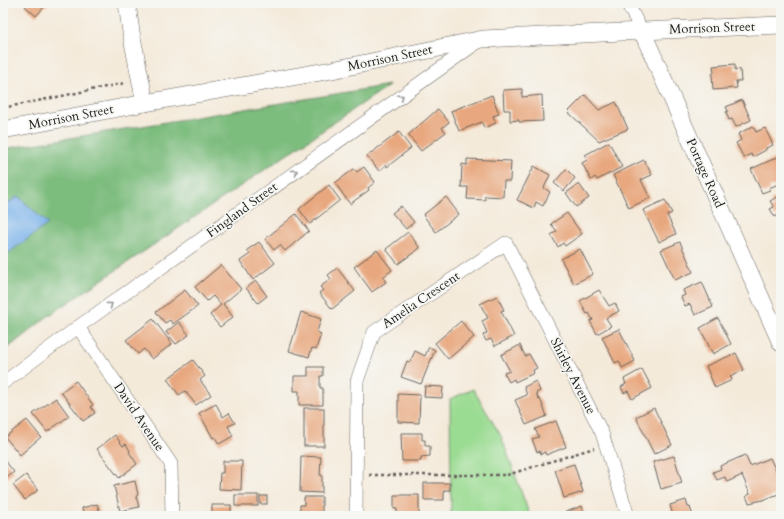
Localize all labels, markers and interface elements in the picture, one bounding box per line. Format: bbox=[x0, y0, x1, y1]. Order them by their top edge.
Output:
street label: Morrison Street bbox=[669, 18, 755, 38]
street label: Morrison Street bbox=[346, 40, 434, 76]
one-way arrow bbox=[397, 95, 404, 102]
street label: Morrison Street bbox=[27, 100, 115, 134]
street label: Portage Road bbox=[682, 135, 728, 211]
one-way arrow bbox=[291, 170, 298, 177]
street label: Fingland Street bbox=[203, 178, 281, 242]
street label: Amelia Crescent bbox=[378, 267, 464, 333]
one-way arrow bbox=[106, 302, 113, 310]
street label: Shirley Avenue bbox=[546, 335, 600, 417]
street label: David Avenue bbox=[109, 379, 169, 455]

